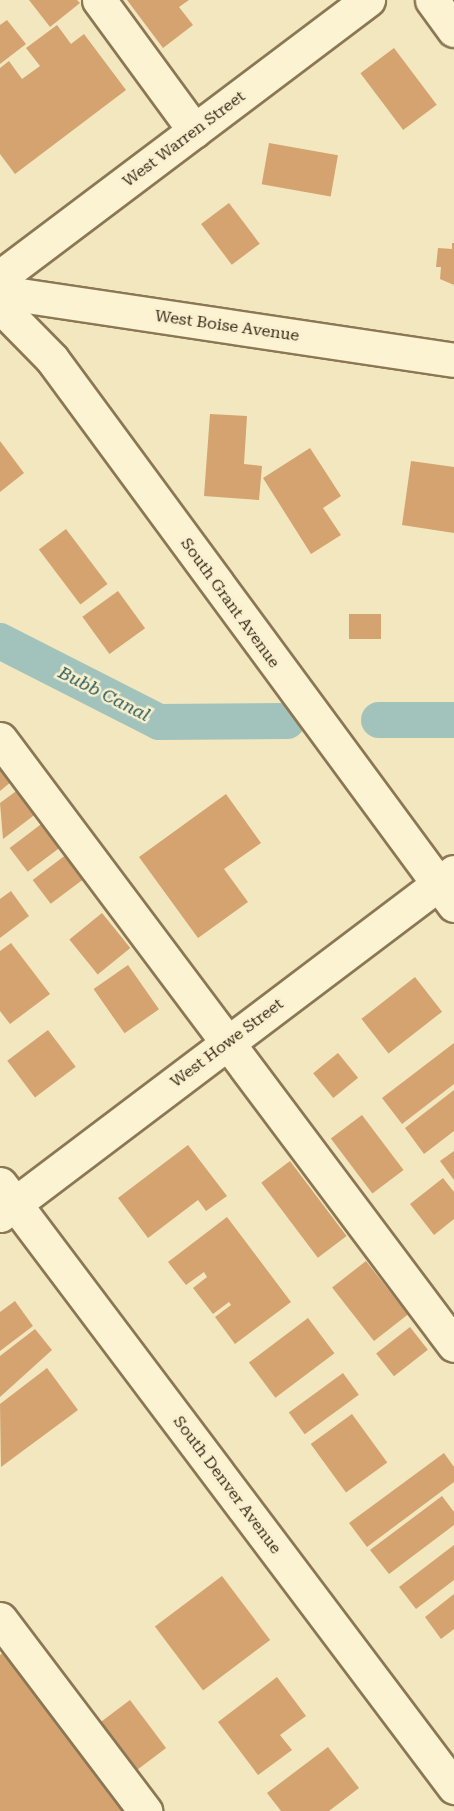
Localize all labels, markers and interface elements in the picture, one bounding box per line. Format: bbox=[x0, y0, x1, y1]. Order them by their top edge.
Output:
street label: West Warren Street bbox=[119, 87, 249, 191]
street label: West Boise Avenue bbox=[154, 306, 300, 346]
street label: South Grant Avenue bbox=[176, 534, 284, 672]
water label: Bubb Canal bbox=[55, 662, 153, 726]
street label: West Howe Street bbox=[167, 994, 287, 1092]
street label: South Denver Avenue bbox=[169, 1412, 285, 1558]

